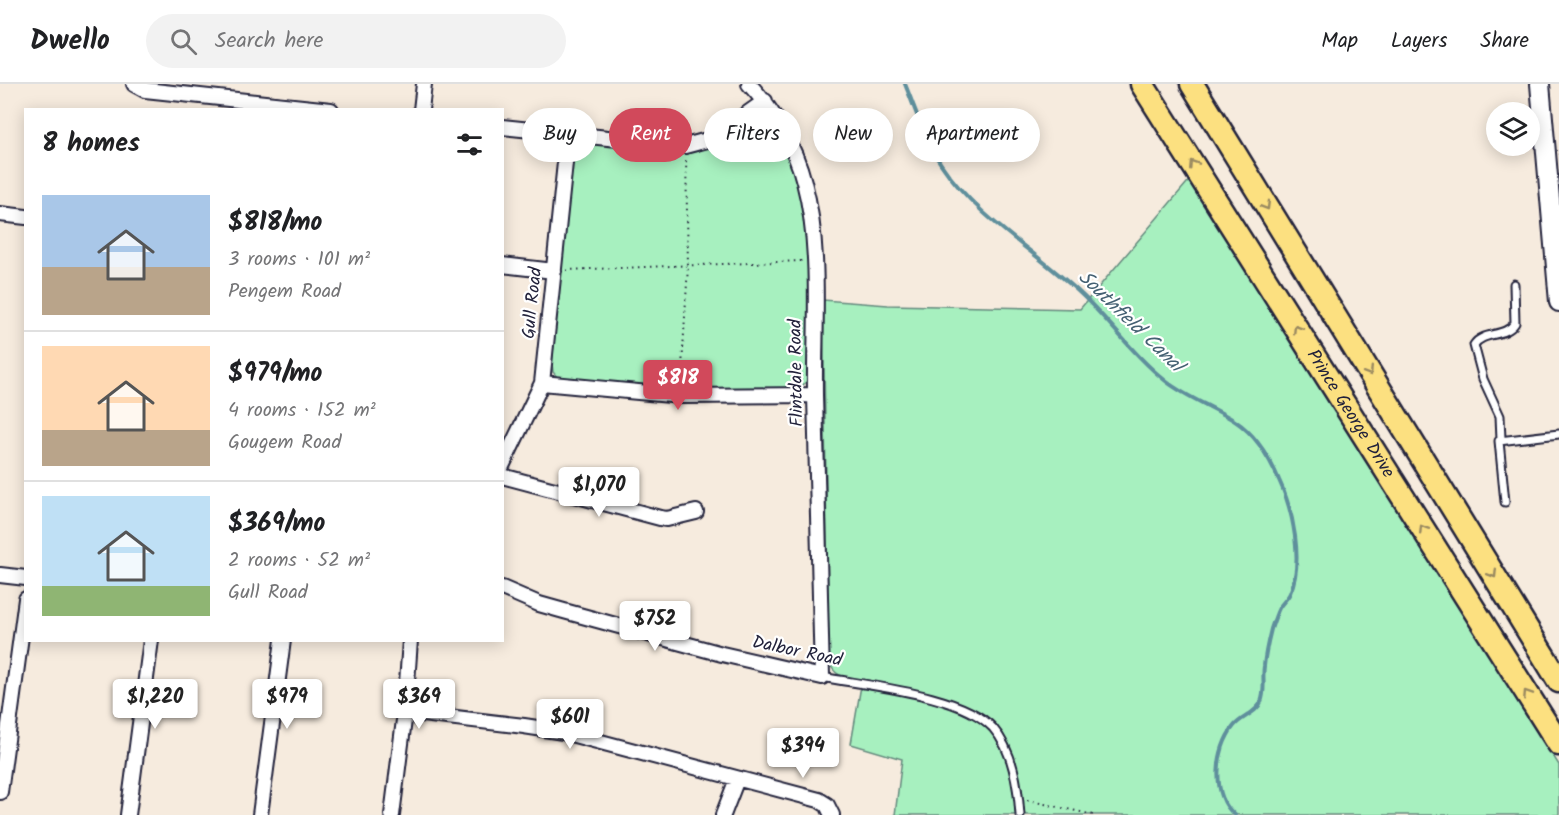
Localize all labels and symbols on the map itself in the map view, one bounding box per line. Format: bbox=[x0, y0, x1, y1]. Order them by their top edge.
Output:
one-way arrow bbox=[1189, 160, 1200, 171]
one-way arrow bbox=[1259, 199, 1270, 210]
water label: Southfield Canal bbox=[1070, 263, 1193, 384]
street label: Gull Road bbox=[515, 265, 551, 340]
street label: Flintdale Road bbox=[782, 318, 812, 427]
one-way arrow bbox=[1293, 325, 1305, 335]
street label: Prince George Drive bbox=[1299, 344, 1402, 484]
pin: $818 bbox=[642, 360, 714, 411]
one-way arrow bbox=[1361, 366, 1373, 376]
pin: $1,070 bbox=[550, 467, 648, 518]
one-way arrow bbox=[1420, 525, 1431, 536]
one-way arrow bbox=[1485, 567, 1496, 578]
pin: $752 bbox=[619, 601, 691, 652]
street label: Dalbor Road bbox=[749, 628, 846, 676]
pin: $1,220 bbox=[106, 679, 204, 730]
pin: $979 bbox=[251, 679, 323, 730]
pin: $369 bbox=[383, 679, 455, 730]
one-way arrow bbox=[1524, 690, 1535, 701]
pin: $601 bbox=[534, 699, 606, 750]
pin: $394 bbox=[767, 728, 839, 779]

